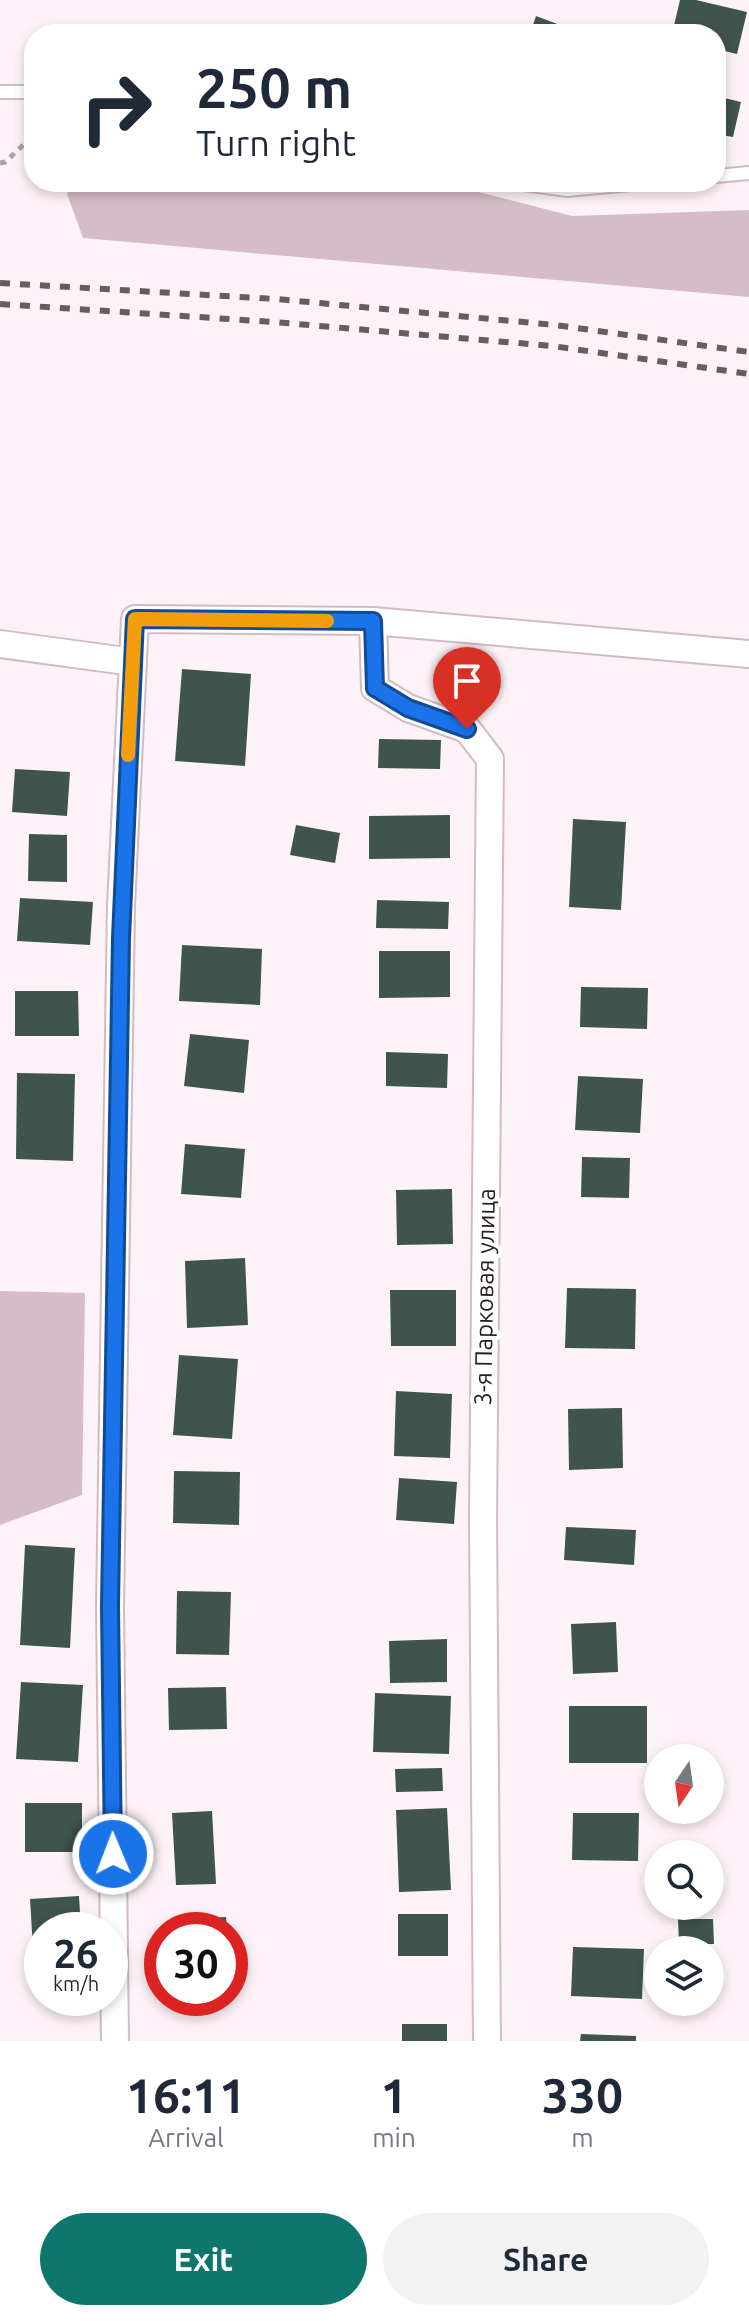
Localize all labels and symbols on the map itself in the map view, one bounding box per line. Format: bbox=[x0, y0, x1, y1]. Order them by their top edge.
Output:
pin bbox=[433, 647, 501, 729]
street label: 3-я Парковая улица bbox=[469, 1188, 500, 1406]
north arrow bbox=[644, 1744, 724, 1824]
position arrow bbox=[71, 1812, 155, 1896]
speed limit sign: 30 bbox=[144, 1912, 248, 2016]

